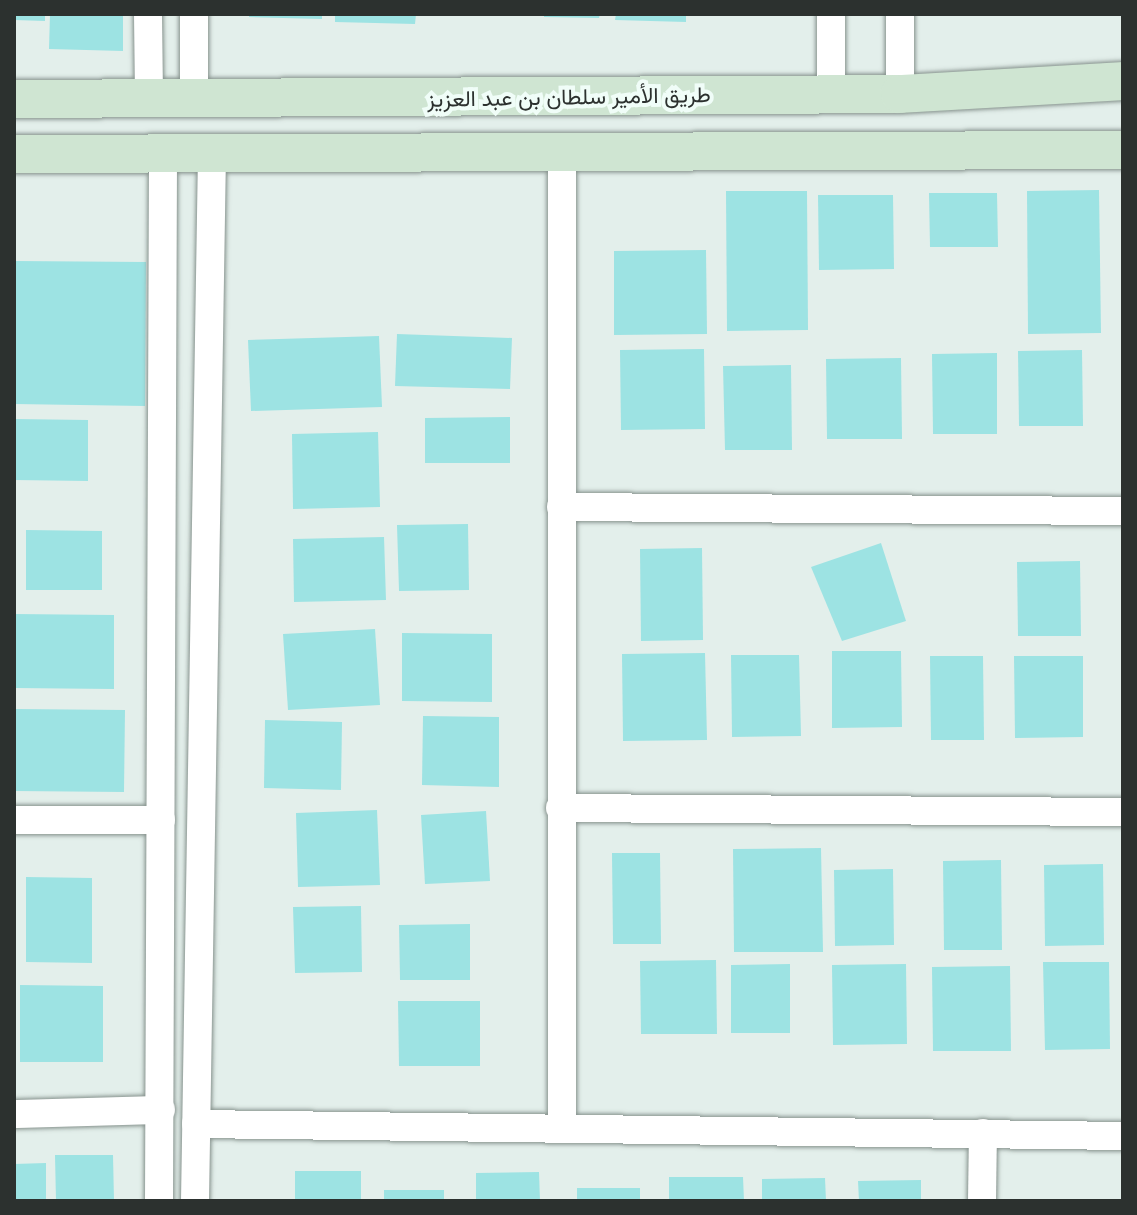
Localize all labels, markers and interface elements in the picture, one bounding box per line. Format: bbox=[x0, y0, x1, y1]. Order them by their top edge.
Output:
street label: طريق الأمير سلطان بن عبد العزيز bbox=[427, 81, 711, 113]

